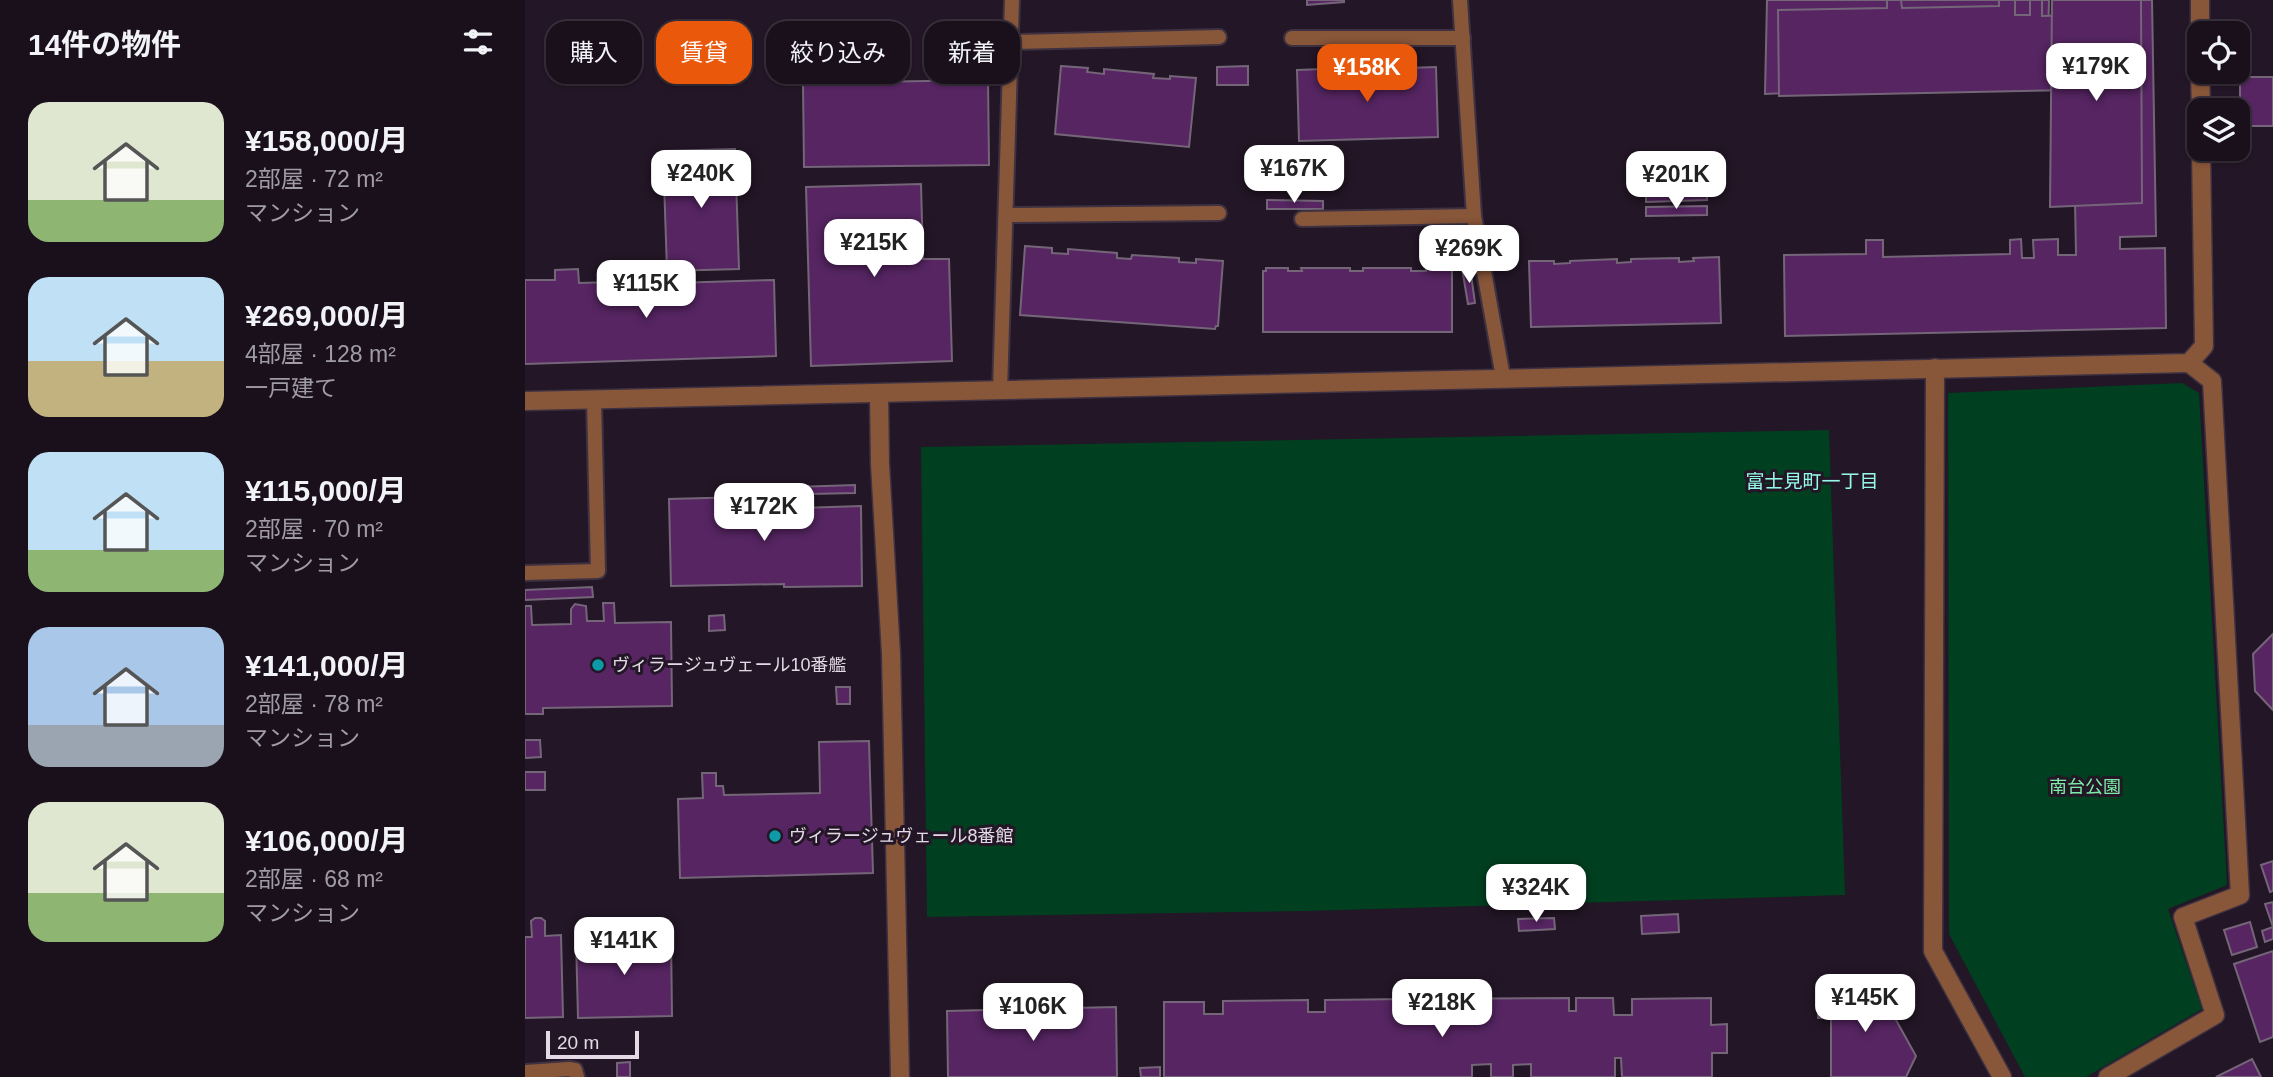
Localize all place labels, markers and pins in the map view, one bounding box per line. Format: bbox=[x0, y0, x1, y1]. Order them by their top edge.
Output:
pin: ¥179K bbox=[2047, 43, 2145, 103]
pin: ¥158K bbox=[1318, 44, 1416, 104]
pin: ¥167K bbox=[1245, 146, 1343, 205]
pin: ¥240K bbox=[652, 150, 750, 210]
pin: ¥201K bbox=[1627, 152, 1725, 211]
pin: ¥215K bbox=[825, 219, 923, 279]
pin: ¥269K bbox=[1420, 226, 1518, 285]
pin: ¥115K bbox=[597, 260, 695, 320]
pin: ¥172K bbox=[715, 484, 813, 543]
place label: ヴィラージュヴェール10番艦 bbox=[612, 655, 846, 675]
marker: ヴィラージュヴェール10番艦 bbox=[590, 657, 606, 673]
place label: ヴィラージュヴェール8番館 bbox=[789, 826, 1013, 846]
marker: ヴィラージュヴェール8番館 bbox=[767, 828, 783, 844]
pin: ¥324K bbox=[1487, 864, 1585, 924]
pin: ¥141K bbox=[575, 918, 673, 977]
pin: ¥145K bbox=[1816, 974, 1914, 1034]
pin: ¥218K bbox=[1393, 979, 1491, 1039]
pin: ¥106K bbox=[984, 984, 1082, 1043]

